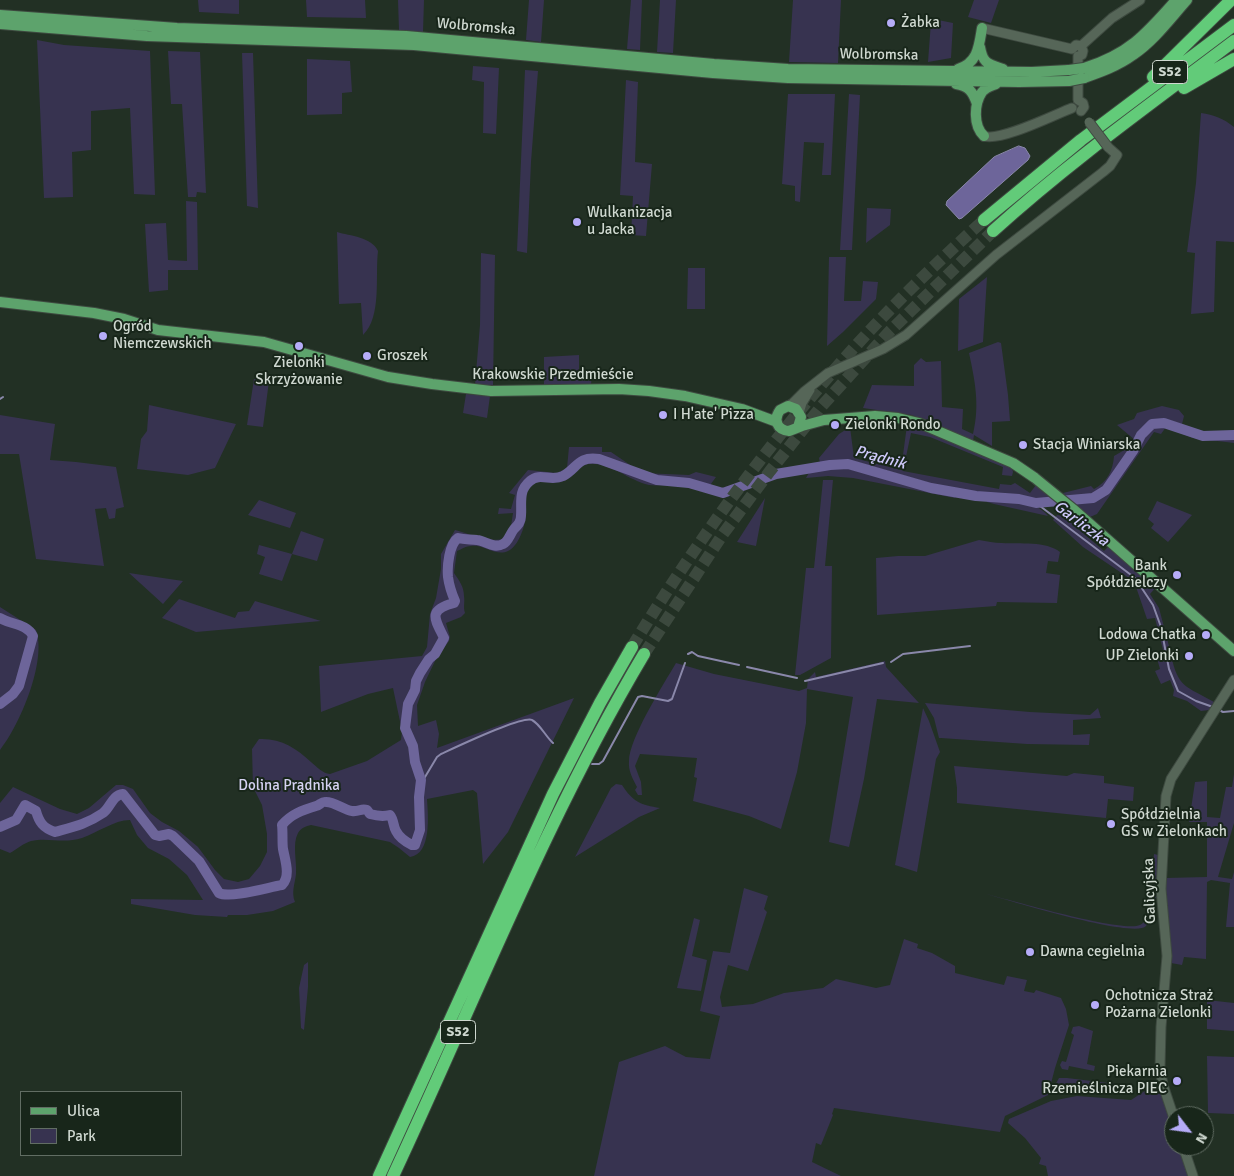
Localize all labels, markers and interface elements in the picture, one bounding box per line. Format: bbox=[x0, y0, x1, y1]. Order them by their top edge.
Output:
place label: Żabka bbox=[901, 14, 940, 32]
street label: Wolbromska bbox=[436, 15, 516, 39]
marker: Żabka bbox=[885, 17, 897, 29]
street label: Wolbromska bbox=[839, 45, 919, 65]
road number: S52 bbox=[1152, 61, 1188, 84]
place label: Wulkanizacja u Jacka bbox=[587, 204, 672, 239]
marker: Wulkanizacja u Jacka bbox=[571, 216, 583, 228]
place label: Ogród Niemczewskich bbox=[113, 318, 212, 353]
marker: Ogród Niemczewskich bbox=[97, 330, 109, 342]
marker: Zielonki Skrzyżowanie bbox=[293, 340, 305, 352]
place label: Groszek bbox=[377, 347, 428, 365]
marker: Groszek bbox=[361, 350, 373, 362]
place label: Zielonki Skrzyżowanie bbox=[255, 354, 343, 389]
street label: Krakowskie Przedmieście bbox=[472, 366, 634, 384]
place label: I H'ate' Pizza bbox=[673, 406, 754, 424]
marker: I H'ate' Pizza bbox=[657, 409, 669, 421]
place label: Zielonki Rondo bbox=[845, 416, 941, 434]
marker: Zielonki Rondo bbox=[829, 419, 841, 431]
place label: Stacja Winiarska bbox=[1033, 436, 1140, 454]
marker: Stacja Winiarska bbox=[1017, 439, 1029, 451]
water label: Prądnik bbox=[852, 442, 908, 474]
water label: Garliczka bbox=[1050, 497, 1112, 551]
place label: Bank Spółdzielczy bbox=[1087, 557, 1167, 592]
marker: Bank Spółdzielczy bbox=[1171, 569, 1183, 581]
place label: Lodowa Chatka bbox=[1099, 626, 1196, 644]
marker: Lodowa Chatka bbox=[1200, 629, 1212, 641]
place label: UP Zielonki bbox=[1105, 647, 1179, 665]
marker: UP Zielonki bbox=[1183, 650, 1195, 662]
park label: Dolina Prądnika bbox=[238, 777, 340, 795]
place label: Spółdzielnia GS w Zielonkach bbox=[1121, 806, 1227, 841]
marker: Spółdzielnia GS w Zielonkach bbox=[1105, 818, 1117, 830]
street label: Galicyjska bbox=[1140, 858, 1160, 924]
place label: Dawna cegielnia bbox=[1040, 943, 1145, 961]
marker: Dawna cegielnia bbox=[1024, 946, 1036, 958]
place label: Ochotnicza Straż Pożarna Zielonki bbox=[1105, 987, 1213, 1022]
marker: Ochotnicza Straż Pożarna Zielonki bbox=[1089, 999, 1101, 1011]
road number: S52 bbox=[440, 1020, 476, 1044]
place label: Piekarnia Rzemieślnicza PIEC bbox=[1042, 1063, 1167, 1098]
marker: Piekarnia Rzemieślnicza PIEC bbox=[1171, 1075, 1183, 1087]
legend bbox=[20, 1091, 182, 1156]
text: Ulica bbox=[67, 1102, 100, 1120]
north arrow bbox=[1164, 1106, 1214, 1156]
text: Park bbox=[67, 1127, 96, 1145]
text: N bbox=[1192, 1130, 1211, 1147]

